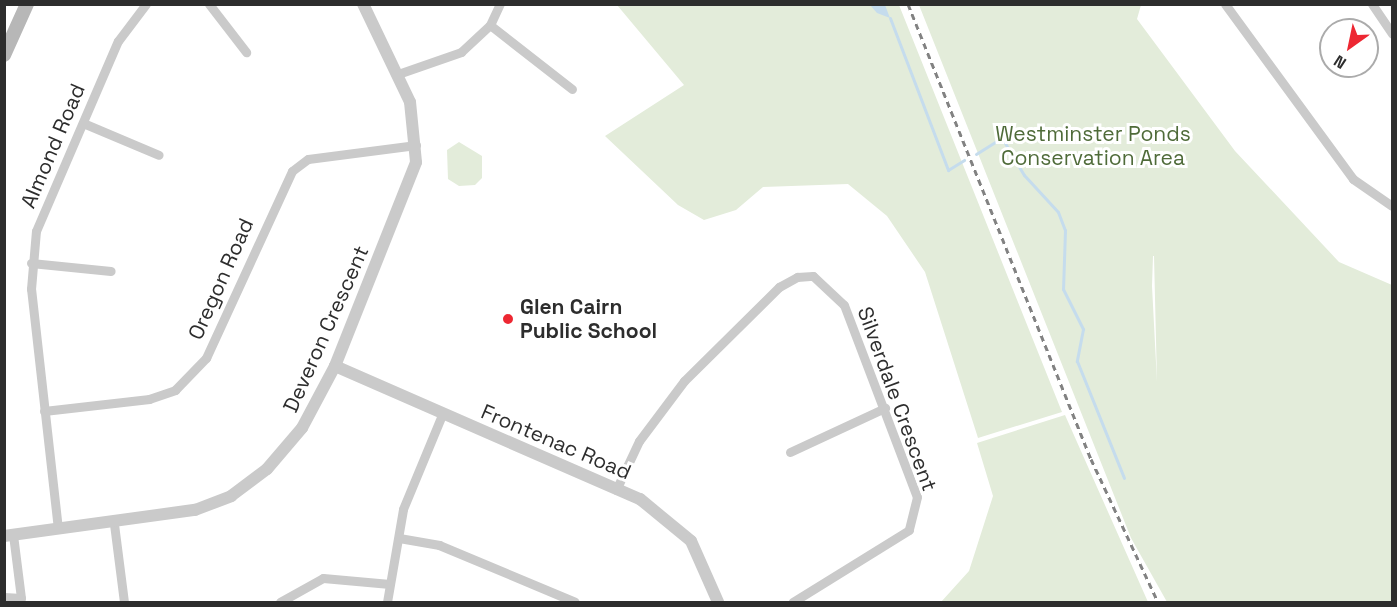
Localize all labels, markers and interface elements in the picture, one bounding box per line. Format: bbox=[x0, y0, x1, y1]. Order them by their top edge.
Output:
north arrow bbox=[1319, 18, 1379, 78]
text: N bbox=[1330, 50, 1350, 74]
street label: Almond Road bbox=[15, 80, 91, 212]
park label: Westminster Ponds Conservation Area bbox=[995, 121, 1191, 171]
street label: Oregon Road bbox=[183, 214, 259, 344]
street label: Deveron Crescent bbox=[278, 242, 374, 416]
place label: Glen Cairn Public School bbox=[520, 294, 657, 344]
street label: Silverdale Crescent bbox=[852, 303, 942, 495]
marker: Glen Cairn Public School bbox=[501, 312, 515, 326]
street label: Frontenac Road bbox=[477, 399, 635, 485]

